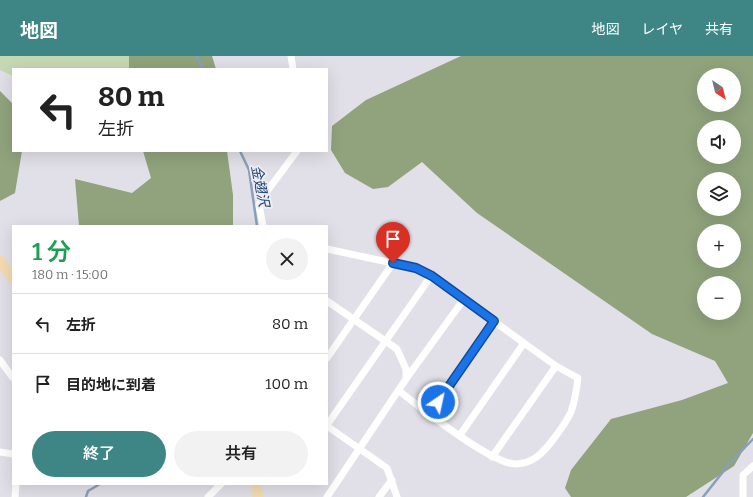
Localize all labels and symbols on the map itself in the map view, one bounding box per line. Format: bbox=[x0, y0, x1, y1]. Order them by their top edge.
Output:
north arrow bbox=[697, 68, 741, 112]
water label: 金翅沢 bbox=[248, 164, 273, 210]
pin bbox=[376, 222, 410, 263]
position arrow bbox=[417, 381, 459, 423]

